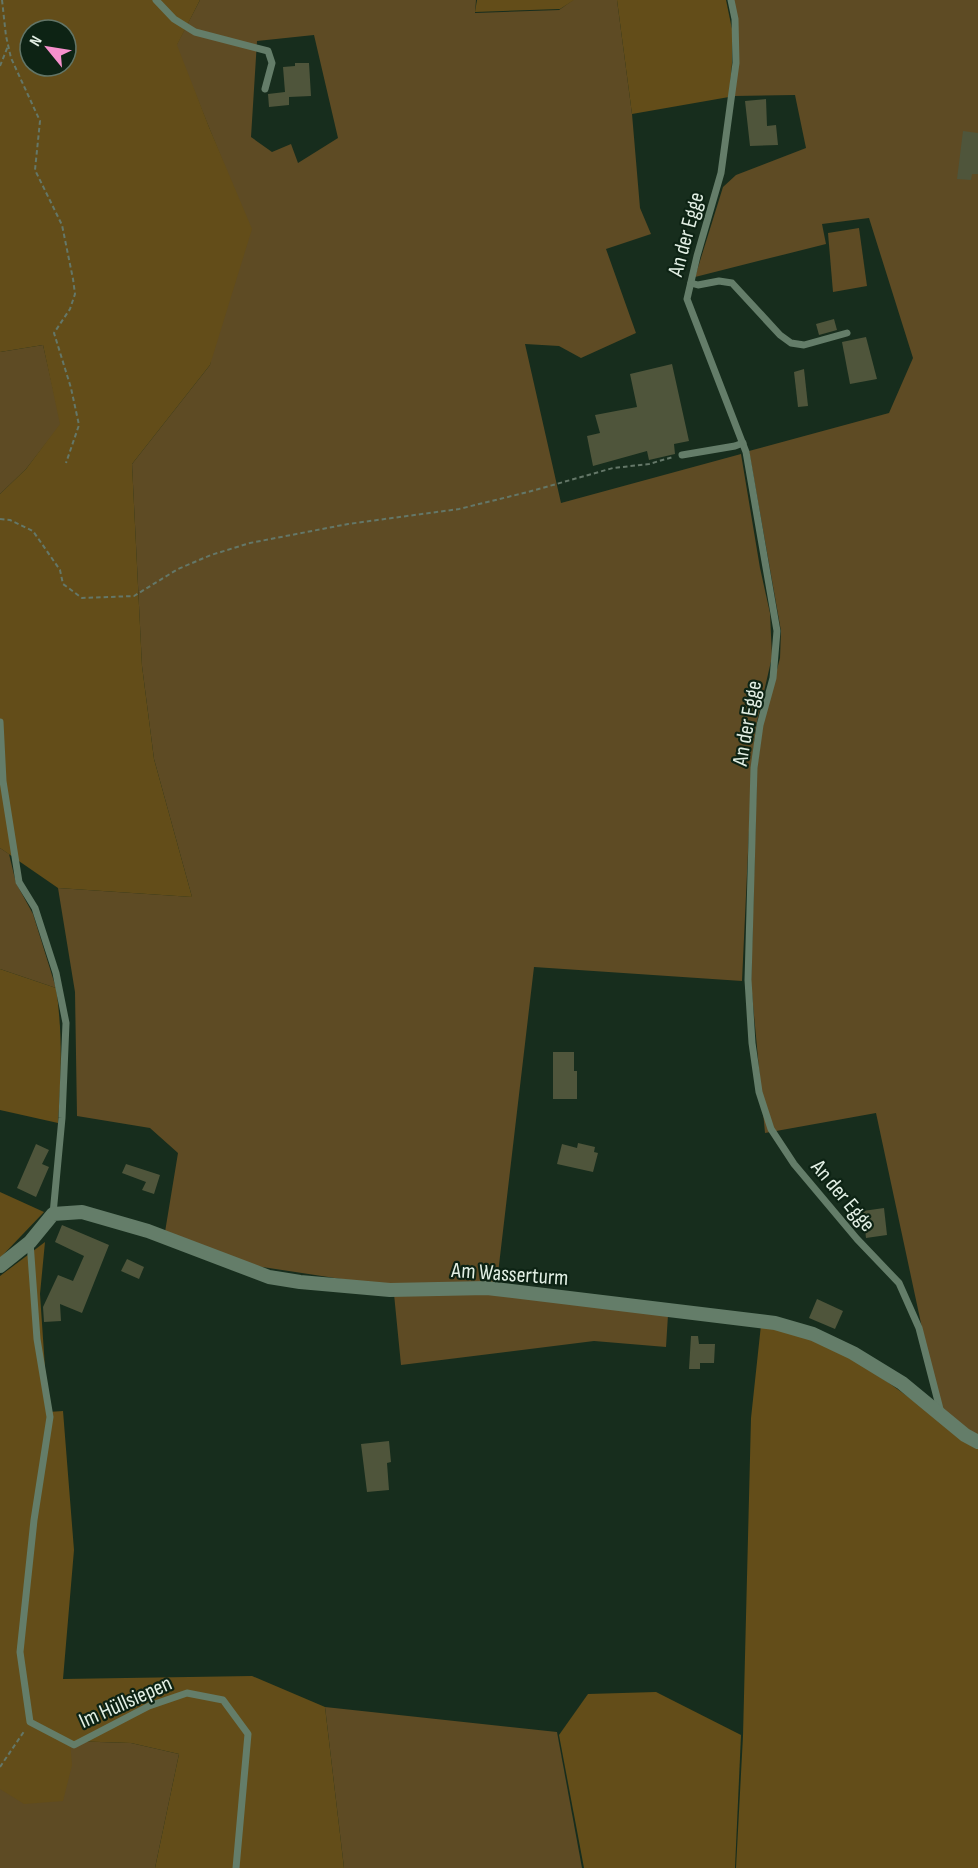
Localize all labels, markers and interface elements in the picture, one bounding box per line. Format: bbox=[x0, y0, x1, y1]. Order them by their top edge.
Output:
north arrow bbox=[18, 18, 78, 78]
text: N bbox=[26, 33, 47, 50]
street label: An der Egge bbox=[662, 189, 711, 280]
street label: An der Egge bbox=[727, 679, 768, 769]
street label: An der Egge bbox=[804, 1154, 881, 1238]
street label: Am Wasserturm bbox=[450, 1257, 569, 1292]
street label: Im Hüllsiepen bbox=[75, 1670, 176, 1735]

